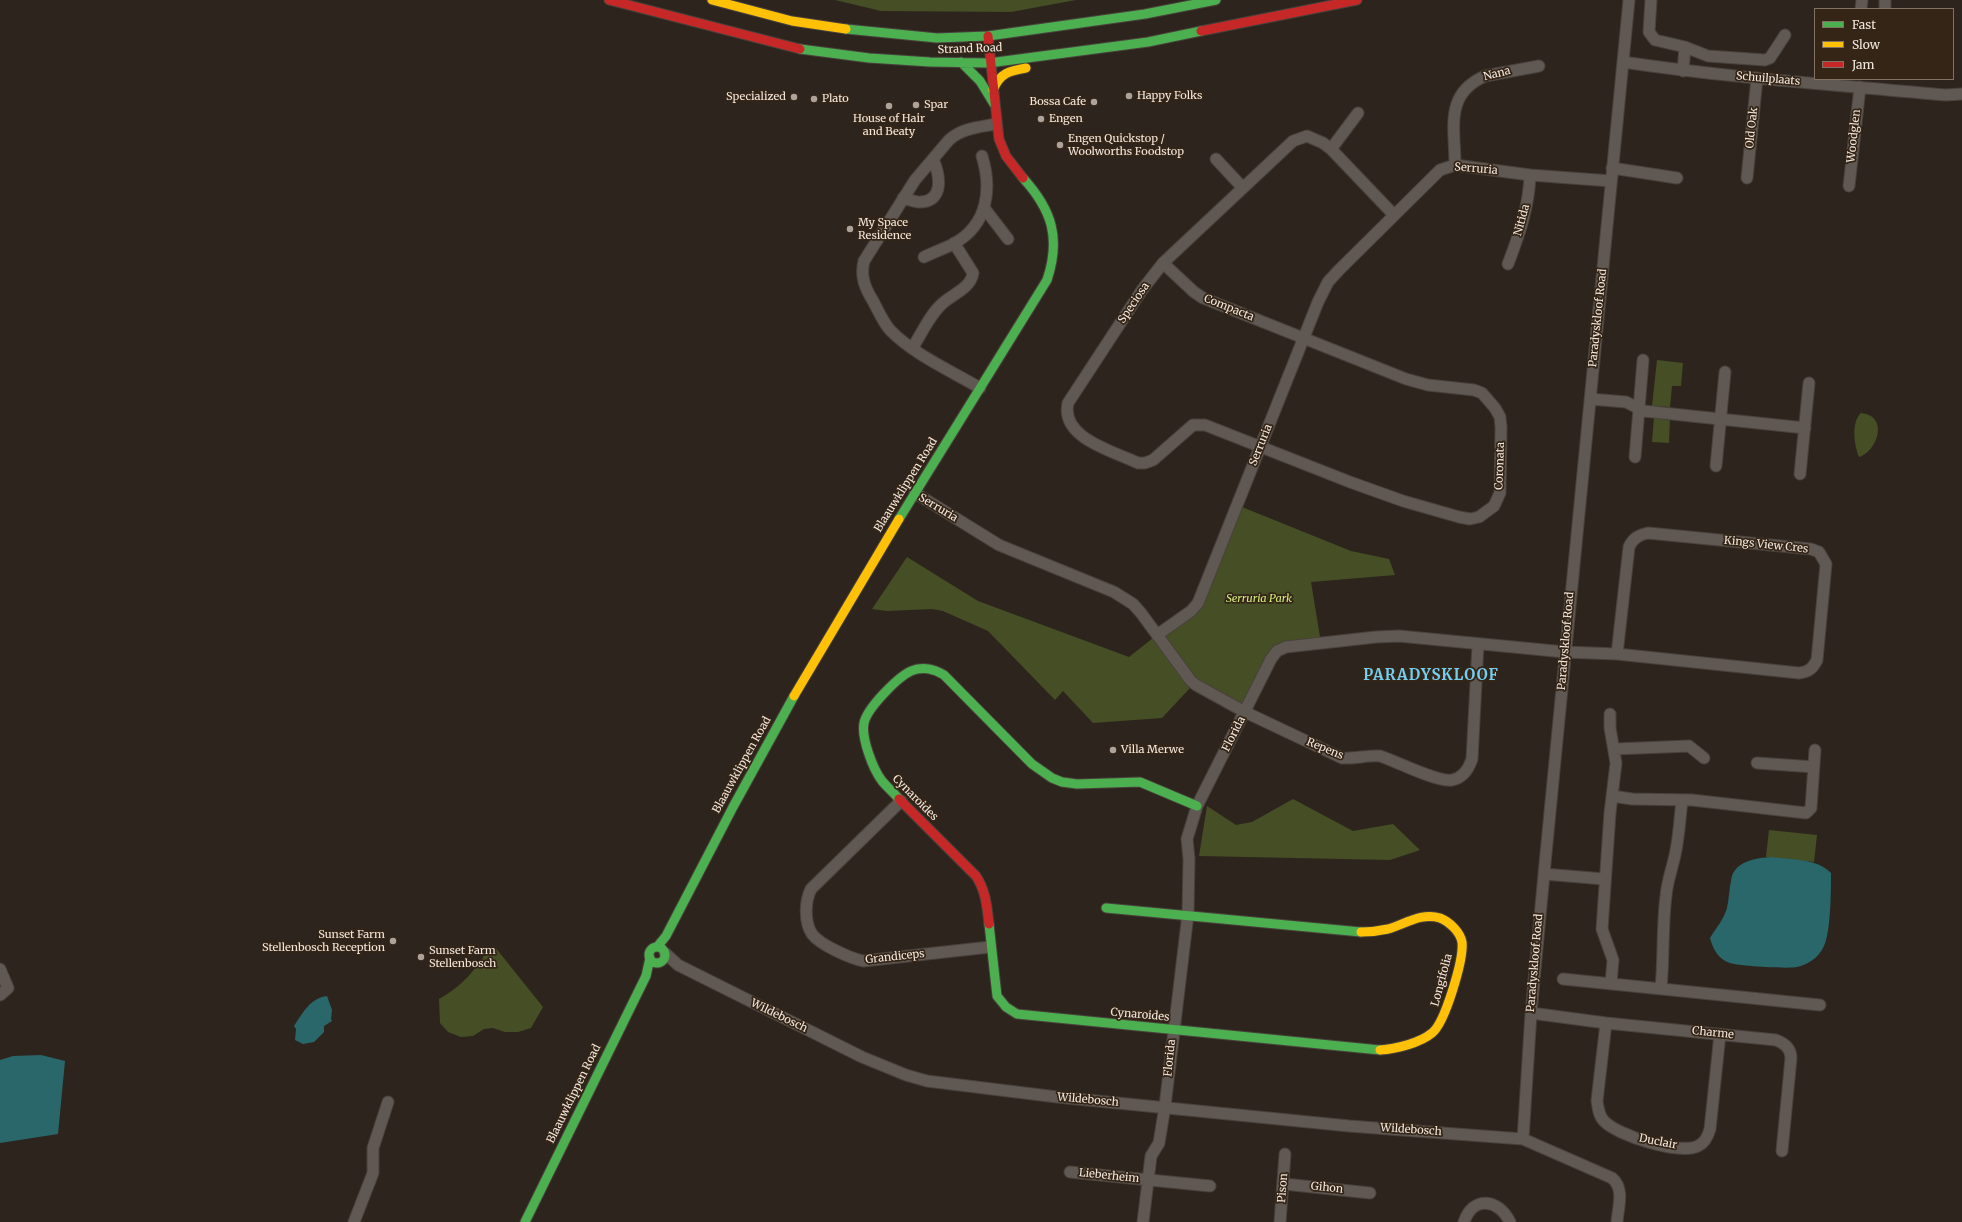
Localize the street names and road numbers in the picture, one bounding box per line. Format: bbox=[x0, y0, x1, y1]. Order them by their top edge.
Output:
street label: Strand Road bbox=[937, 41, 1003, 57]
street label: Nana bbox=[1482, 64, 1512, 84]
street label: Schuilplaats bbox=[1735, 70, 1801, 88]
street label: Old Oak bbox=[1743, 107, 1761, 149]
street label: Woodglen bbox=[1845, 109, 1863, 163]
street label: Serruria bbox=[1454, 161, 1498, 177]
street label: Nitida bbox=[1511, 203, 1533, 237]
street label: Paradyskloof Road bbox=[1586, 268, 1610, 368]
street label: Speciosa bbox=[1116, 280, 1152, 326]
street label: Compacta bbox=[1202, 292, 1256, 324]
street label: Serruria bbox=[1247, 422, 1275, 468]
street label: Blaauwklippen Road bbox=[872, 436, 940, 534]
street label: Coronata bbox=[1493, 442, 1507, 490]
street label: Serruria bbox=[916, 491, 960, 525]
street label: Kings View Cres bbox=[1723, 534, 1809, 556]
street label: Paradyskloof Road bbox=[1555, 591, 1577, 691]
street label: Blaauwklippen Road bbox=[710, 714, 774, 816]
street label: Florida bbox=[1220, 714, 1248, 754]
street label: Repens bbox=[1305, 736, 1345, 762]
street label: Cynaroides bbox=[889, 772, 941, 824]
street label: Paradyskloof Road bbox=[1524, 913, 1546, 1013]
street label: Grandiceps bbox=[865, 947, 925, 967]
street label: Longifolia bbox=[1429, 952, 1455, 1008]
street label: Wildebosch bbox=[748, 997, 810, 1035]
street label: Cynaroides bbox=[1110, 1006, 1170, 1024]
street label: Charme bbox=[1691, 1024, 1735, 1042]
street label: Florida bbox=[1161, 1039, 1179, 1077]
street label: Blaauwklippen Road bbox=[544, 1042, 604, 1146]
street label: Wildebosch bbox=[1057, 1091, 1119, 1109]
street label: Wildebosch bbox=[1380, 1121, 1442, 1139]
street label: Duclair bbox=[1638, 1132, 1678, 1152]
street label: Lieberheim bbox=[1078, 1166, 1140, 1186]
street label: Pison bbox=[1275, 1173, 1291, 1203]
street label: Gihon bbox=[1310, 1180, 1344, 1196]

